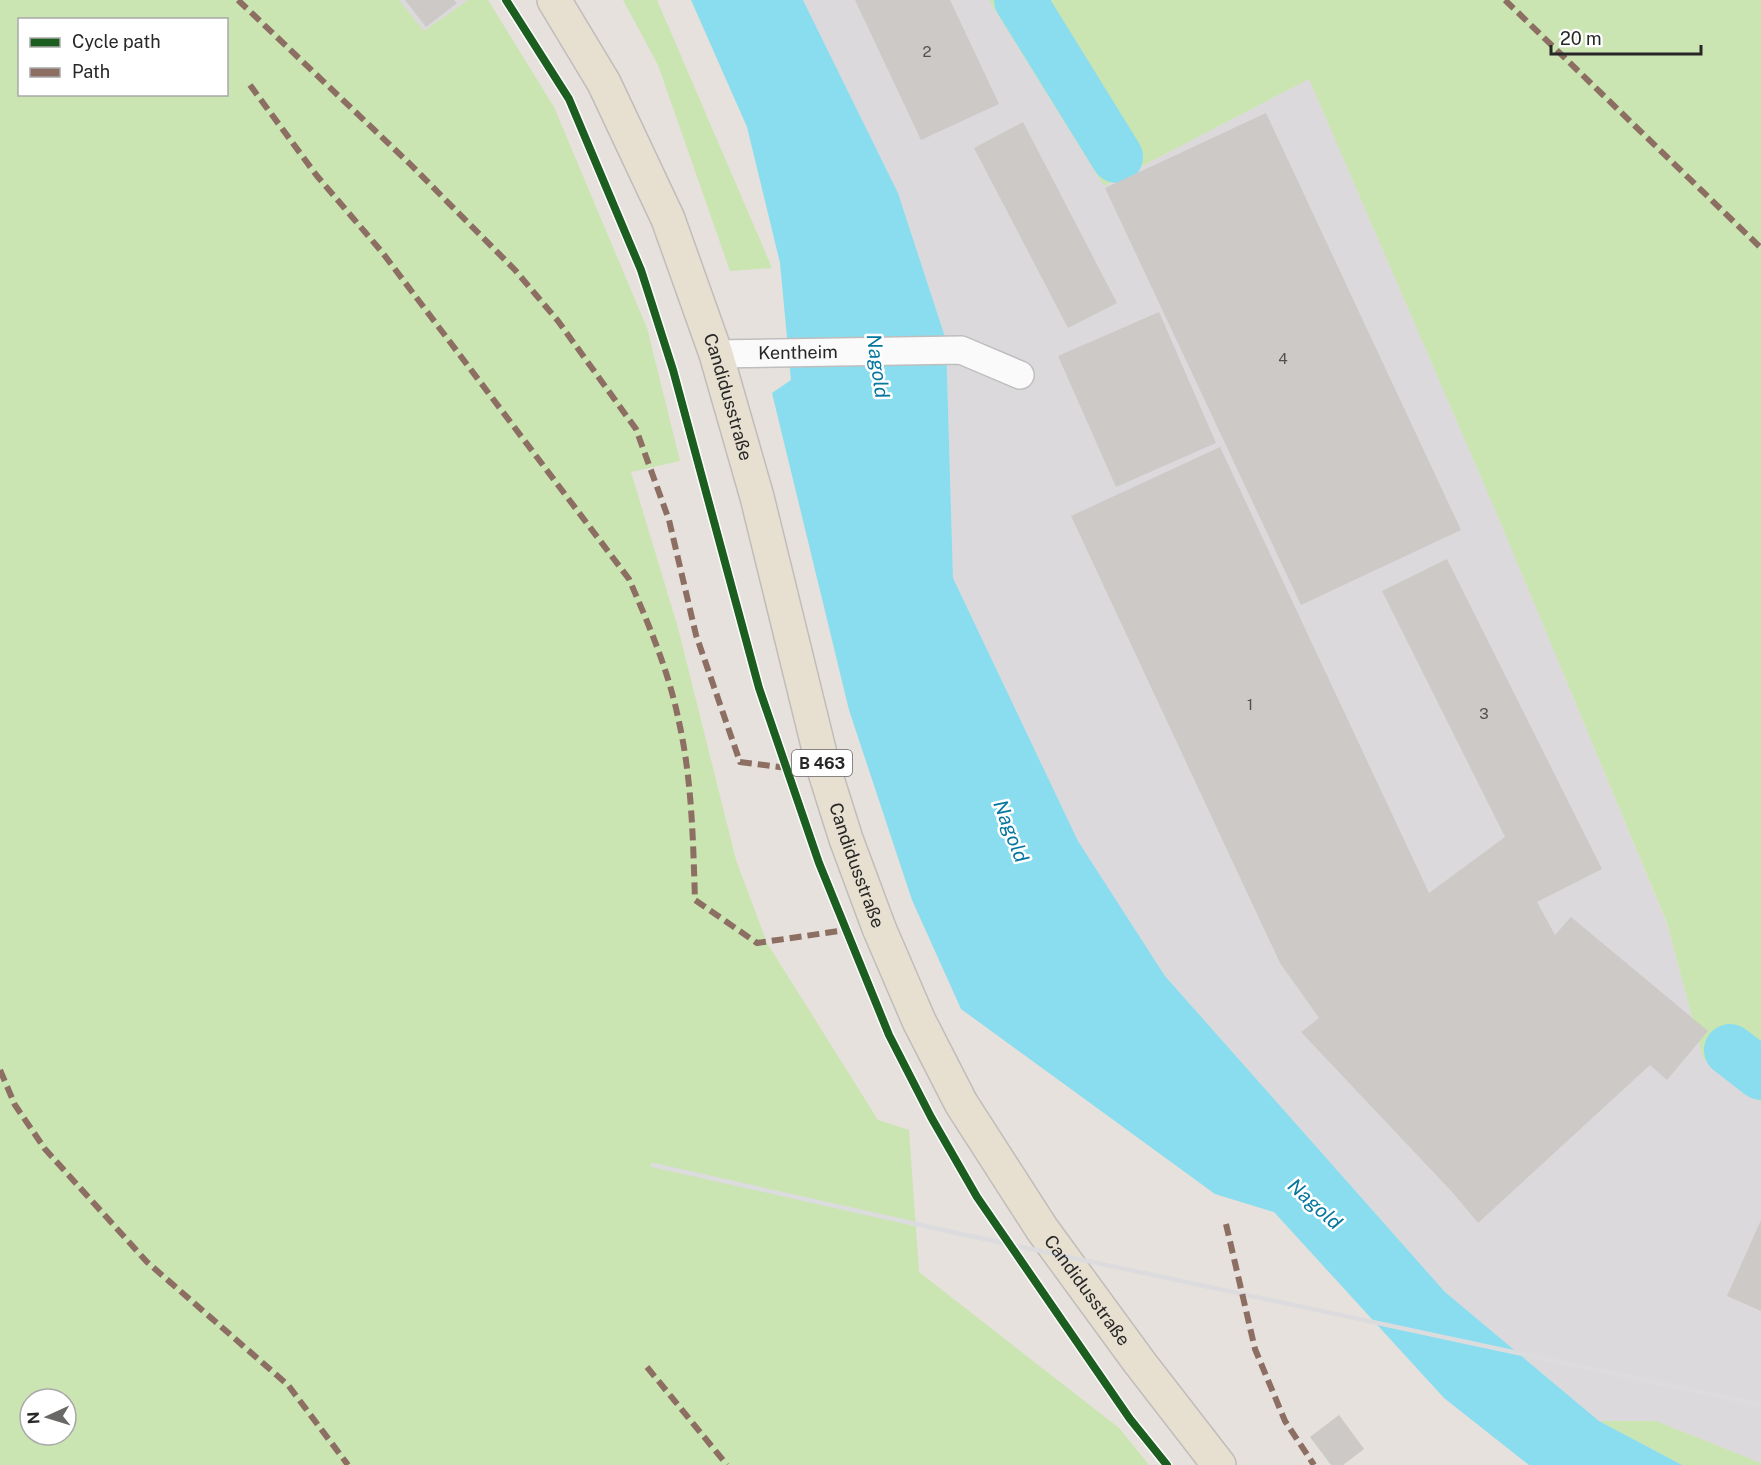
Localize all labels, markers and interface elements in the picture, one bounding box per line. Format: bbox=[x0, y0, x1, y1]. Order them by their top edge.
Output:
legend bbox=[18, 18, 228, 96]
scale bar bbox=[1551, 18, 1701, 56]
text: 20 m bbox=[1560, 28, 1602, 49]
text: Cycle path bbox=[72, 31, 161, 52]
house number: 2 bbox=[923, 43, 932, 60]
text: Path bbox=[72, 61, 110, 82]
street label: Candidusstraße bbox=[699, 330, 757, 463]
water label: Nagold bbox=[862, 332, 894, 400]
street label: Kentheim bbox=[758, 341, 838, 363]
house number: 4 bbox=[1278, 350, 1288, 367]
house number: 1 bbox=[1247, 696, 1253, 713]
house number: 3 bbox=[1479, 705, 1489, 722]
road number: B 463 bbox=[792, 750, 852, 776]
water label: Nagold bbox=[988, 797, 1034, 866]
street label: Candidusstraße bbox=[825, 800, 889, 931]
water label: Nagold bbox=[1283, 1173, 1347, 1235]
street label: Candidusstraße bbox=[1040, 1231, 1135, 1350]
north arrow bbox=[18, 1387, 78, 1447]
text: N bbox=[24, 1411, 43, 1425]

